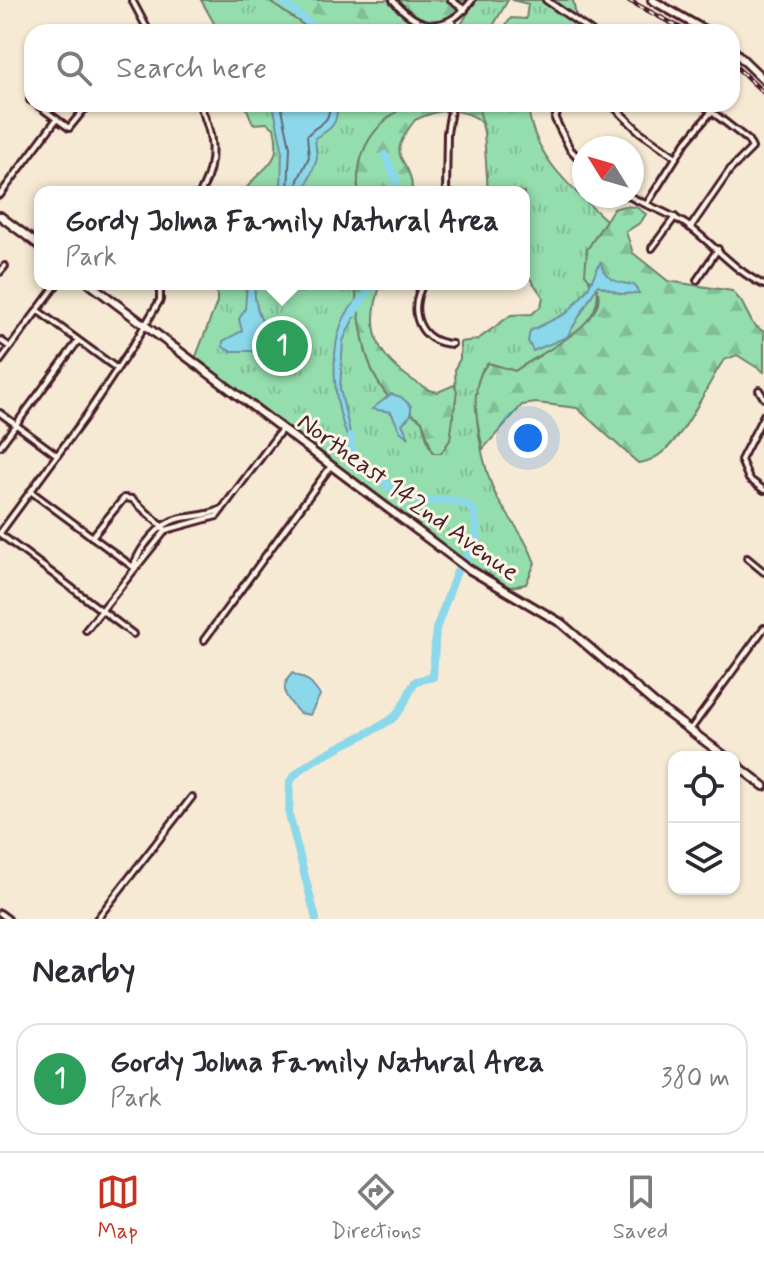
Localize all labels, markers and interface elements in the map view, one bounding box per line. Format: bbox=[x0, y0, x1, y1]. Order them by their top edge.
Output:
search box bbox=[24, 24, 740, 112]
icon: search bbox=[52, 46, 96, 90]
text: Search here bbox=[116, 49, 267, 88]
north arrow bbox=[572, 136, 644, 208]
popup bbox=[34, 186, 530, 290]
text: Gordy Jolma Family Natural Area bbox=[65, 202, 499, 241]
text: Park bbox=[65, 241, 117, 275]
pin: 1 bbox=[256, 316, 308, 376]
street label: Northeast 142nd Avenue bbox=[290, 405, 526, 590]
your location bbox=[508, 418, 548, 458]
map controls bbox=[668, 751, 740, 895]
button: locate bbox=[668, 751, 740, 823]
button: layers bbox=[668, 823, 740, 895]
text: Nearby bbox=[32, 949, 136, 994]
text: Gordy Jolma Family Natural Area bbox=[110, 1043, 544, 1082]
text: 1 bbox=[54, 1062, 66, 1096]
text: 380 m bbox=[661, 1062, 730, 1096]
text: Park bbox=[110, 1082, 162, 1116]
tab: Map bbox=[96, 1170, 140, 1246]
tab: Directions bbox=[331, 1170, 421, 1246]
tab: Saved bbox=[613, 1170, 668, 1246]

